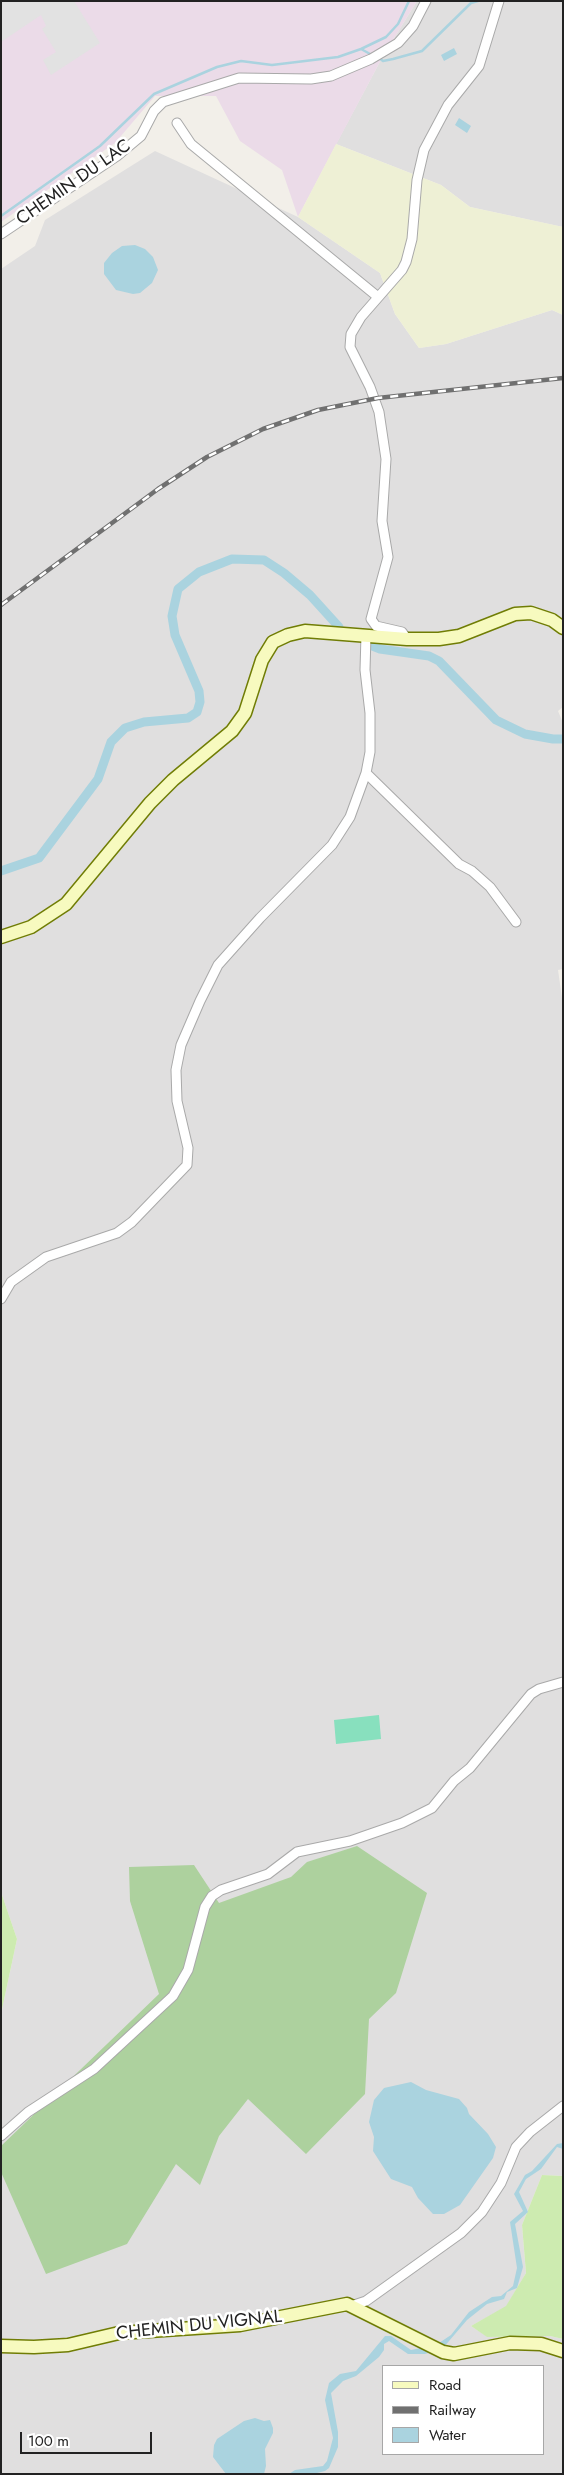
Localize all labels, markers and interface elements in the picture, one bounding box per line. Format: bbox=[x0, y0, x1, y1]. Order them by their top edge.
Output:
street label: CHEMIN DU LAC bbox=[13, 136, 135, 230]
street label: CHEMIN DU VIGNAL bbox=[115, 2307, 283, 2345]
legend bbox=[382, 2365, 544, 2455]
text: Road bbox=[429, 2374, 461, 2396]
text: Railway bbox=[429, 2399, 476, 2421]
scale bar bbox=[22, 2422, 155, 2454]
text: Water bbox=[429, 2424, 466, 2446]
text: 100 m bbox=[28, 2430, 69, 2452]

